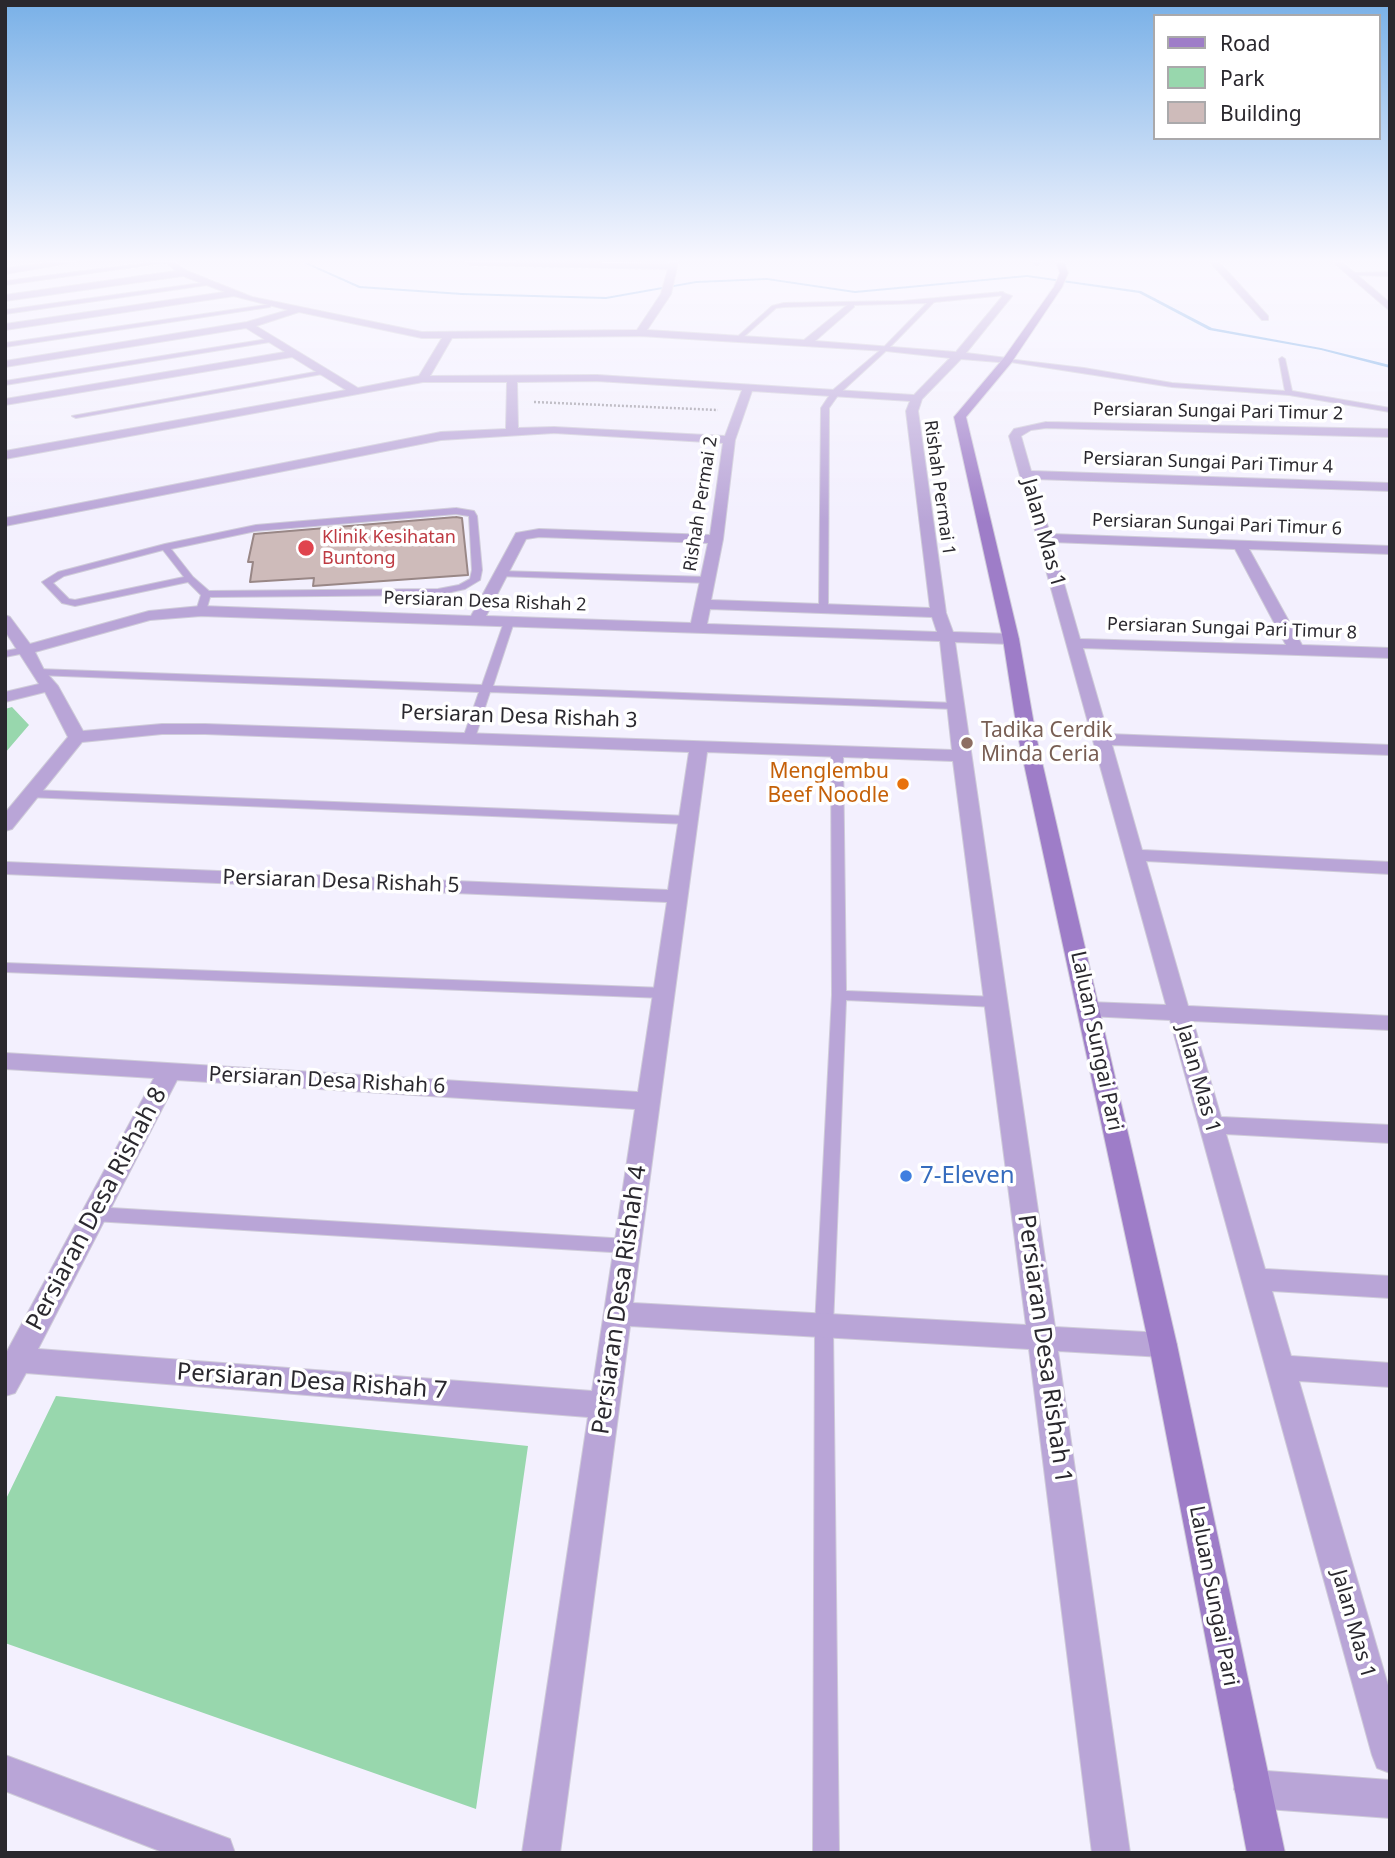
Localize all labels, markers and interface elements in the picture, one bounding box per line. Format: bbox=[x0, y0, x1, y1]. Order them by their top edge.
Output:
legend bbox=[1154, 14, 1381, 140]
text: Road bbox=[1220, 29, 1270, 57]
text: Park bbox=[1220, 64, 1264, 92]
text: Building bbox=[1220, 99, 1302, 127]
street label: Persiaran Sungai Pari Timur 2 bbox=[1093, 399, 1343, 425]
street label: Rishah Permai 1 bbox=[919, 419, 959, 557]
street label: Rishah Permai 2 bbox=[680, 435, 722, 573]
street label: Persiaran Sungai Pari Timur 4 bbox=[1083, 448, 1333, 478]
street label: Jalan Mas 1 bbox=[1016, 476, 1070, 590]
street label: Persiaran Sungai Pari Timur 6 bbox=[1092, 510, 1342, 540]
place label: Klinik Kesihatan Buntong bbox=[322, 527, 456, 570]
marker: Klinik Kesihatan Buntong bbox=[296, 538, 316, 558]
street label: Persiaran Desa Rishah 2 bbox=[383, 588, 587, 616]
street label: Persiaran Sungai Pari Timur 8 bbox=[1107, 614, 1357, 644]
street label: Persiaran Desa Rishah 3 bbox=[400, 700, 638, 734]
place label: Tadika Cerdik Minda Ceria bbox=[981, 718, 1112, 768]
marker: Tadika Cerdik Minda Ceria bbox=[959, 735, 975, 751]
place label: Menglembu Beef Noodle bbox=[767, 759, 889, 809]
marker: Menglembu Beef Noodle bbox=[895, 776, 911, 792]
street label: Persiaran Desa Rishah 5 bbox=[222, 865, 460, 899]
street label: Laluan Sungai Pari bbox=[1065, 949, 1127, 1133]
street label: Jalan Mas 1 bbox=[1171, 1022, 1225, 1136]
street label: Persiaran Desa Rishah 6 bbox=[208, 1062, 446, 1100]
street label: Persiaran Desa Rishah 8 bbox=[21, 1083, 173, 1335]
place label: 7-Eleven bbox=[920, 1162, 1015, 1190]
street label: Persiaran Desa Rishah 4 bbox=[587, 1164, 653, 1436]
marker: 7-Eleven bbox=[898, 1168, 914, 1184]
street label: Persiaran Desa Rishah 1 bbox=[1011, 1213, 1077, 1485]
street label: Persiaran Desa Rishah 7 bbox=[176, 1358, 448, 1406]
street label: Laluan Sungai Pari bbox=[1183, 1504, 1243, 1688]
street label: Jalan Mas 1 bbox=[1326, 1567, 1380, 1681]

